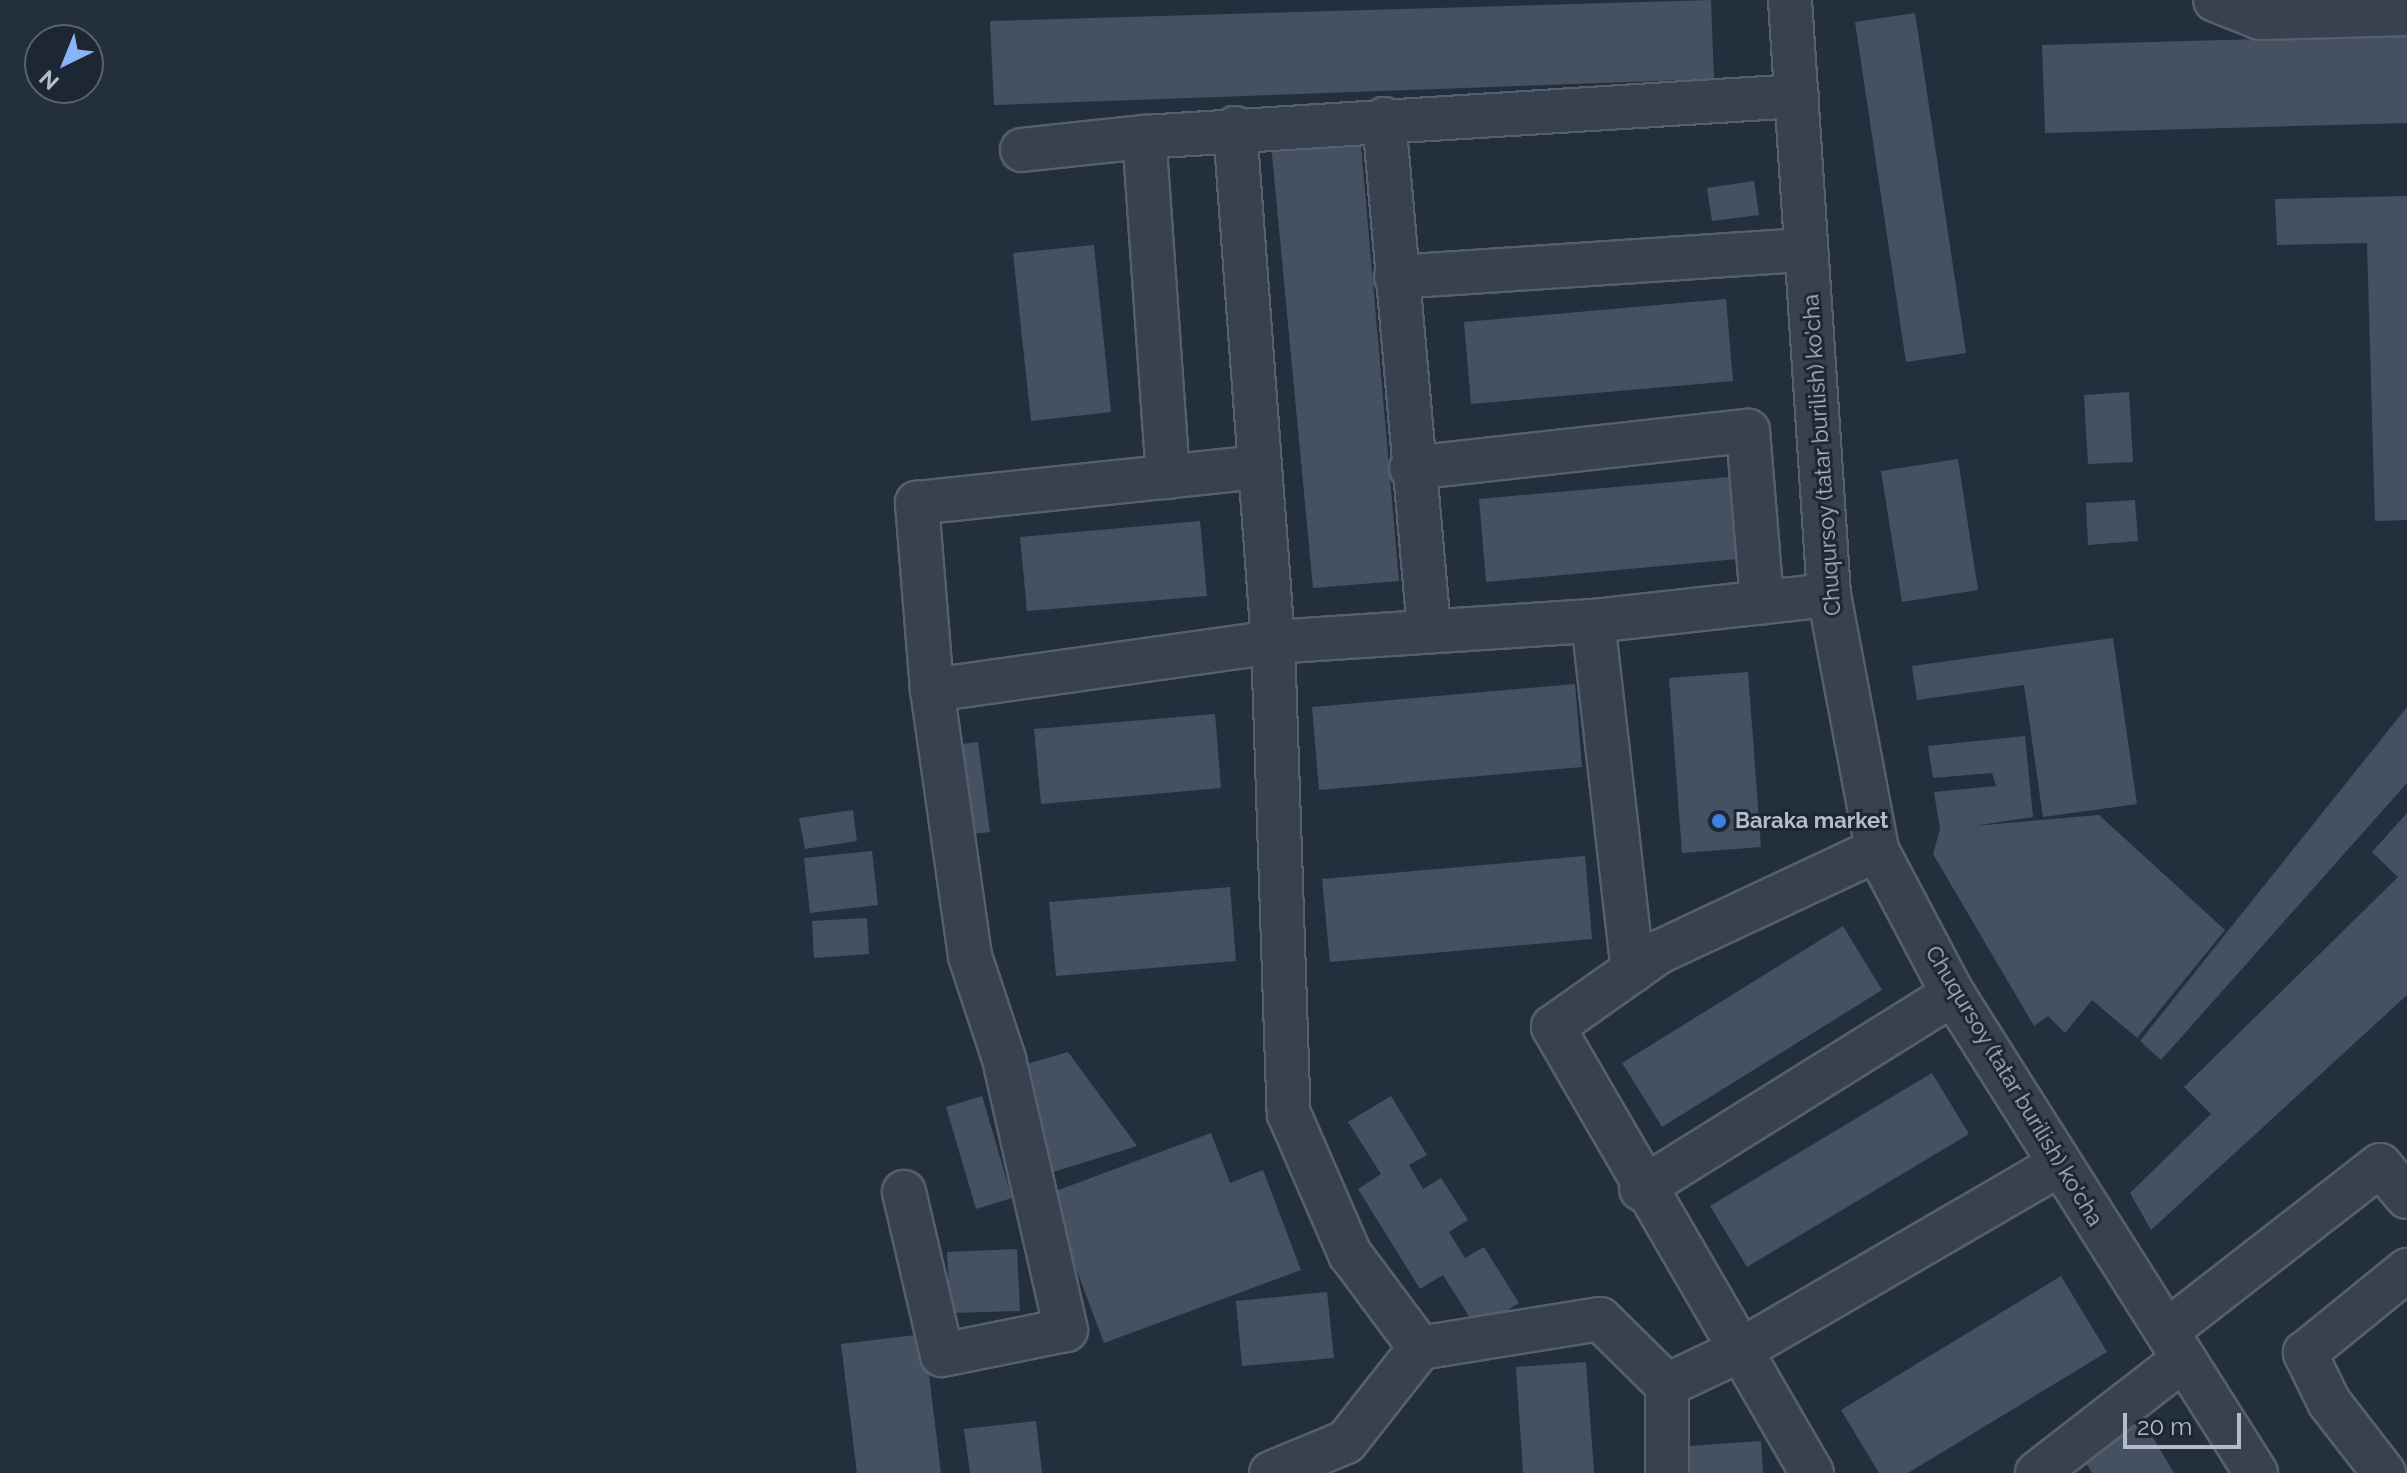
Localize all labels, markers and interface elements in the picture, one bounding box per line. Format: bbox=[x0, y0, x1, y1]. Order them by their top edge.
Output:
north arrow bbox=[24, 24, 104, 104]
text: N bbox=[34, 65, 64, 95]
street label: Chuqursoy (tatar burilish) ko'cha bbox=[1798, 293, 1846, 617]
place label: Baraka market bbox=[1735, 808, 1889, 834]
marker: Baraka market bbox=[1710, 812, 1728, 830]
street label: Chuqursoy (tatar burilish) ko'cha bbox=[1919, 941, 2109, 1231]
scale bar bbox=[2127, 1397, 2245, 1447]
text: 20 m bbox=[2137, 1412, 2192, 1441]

